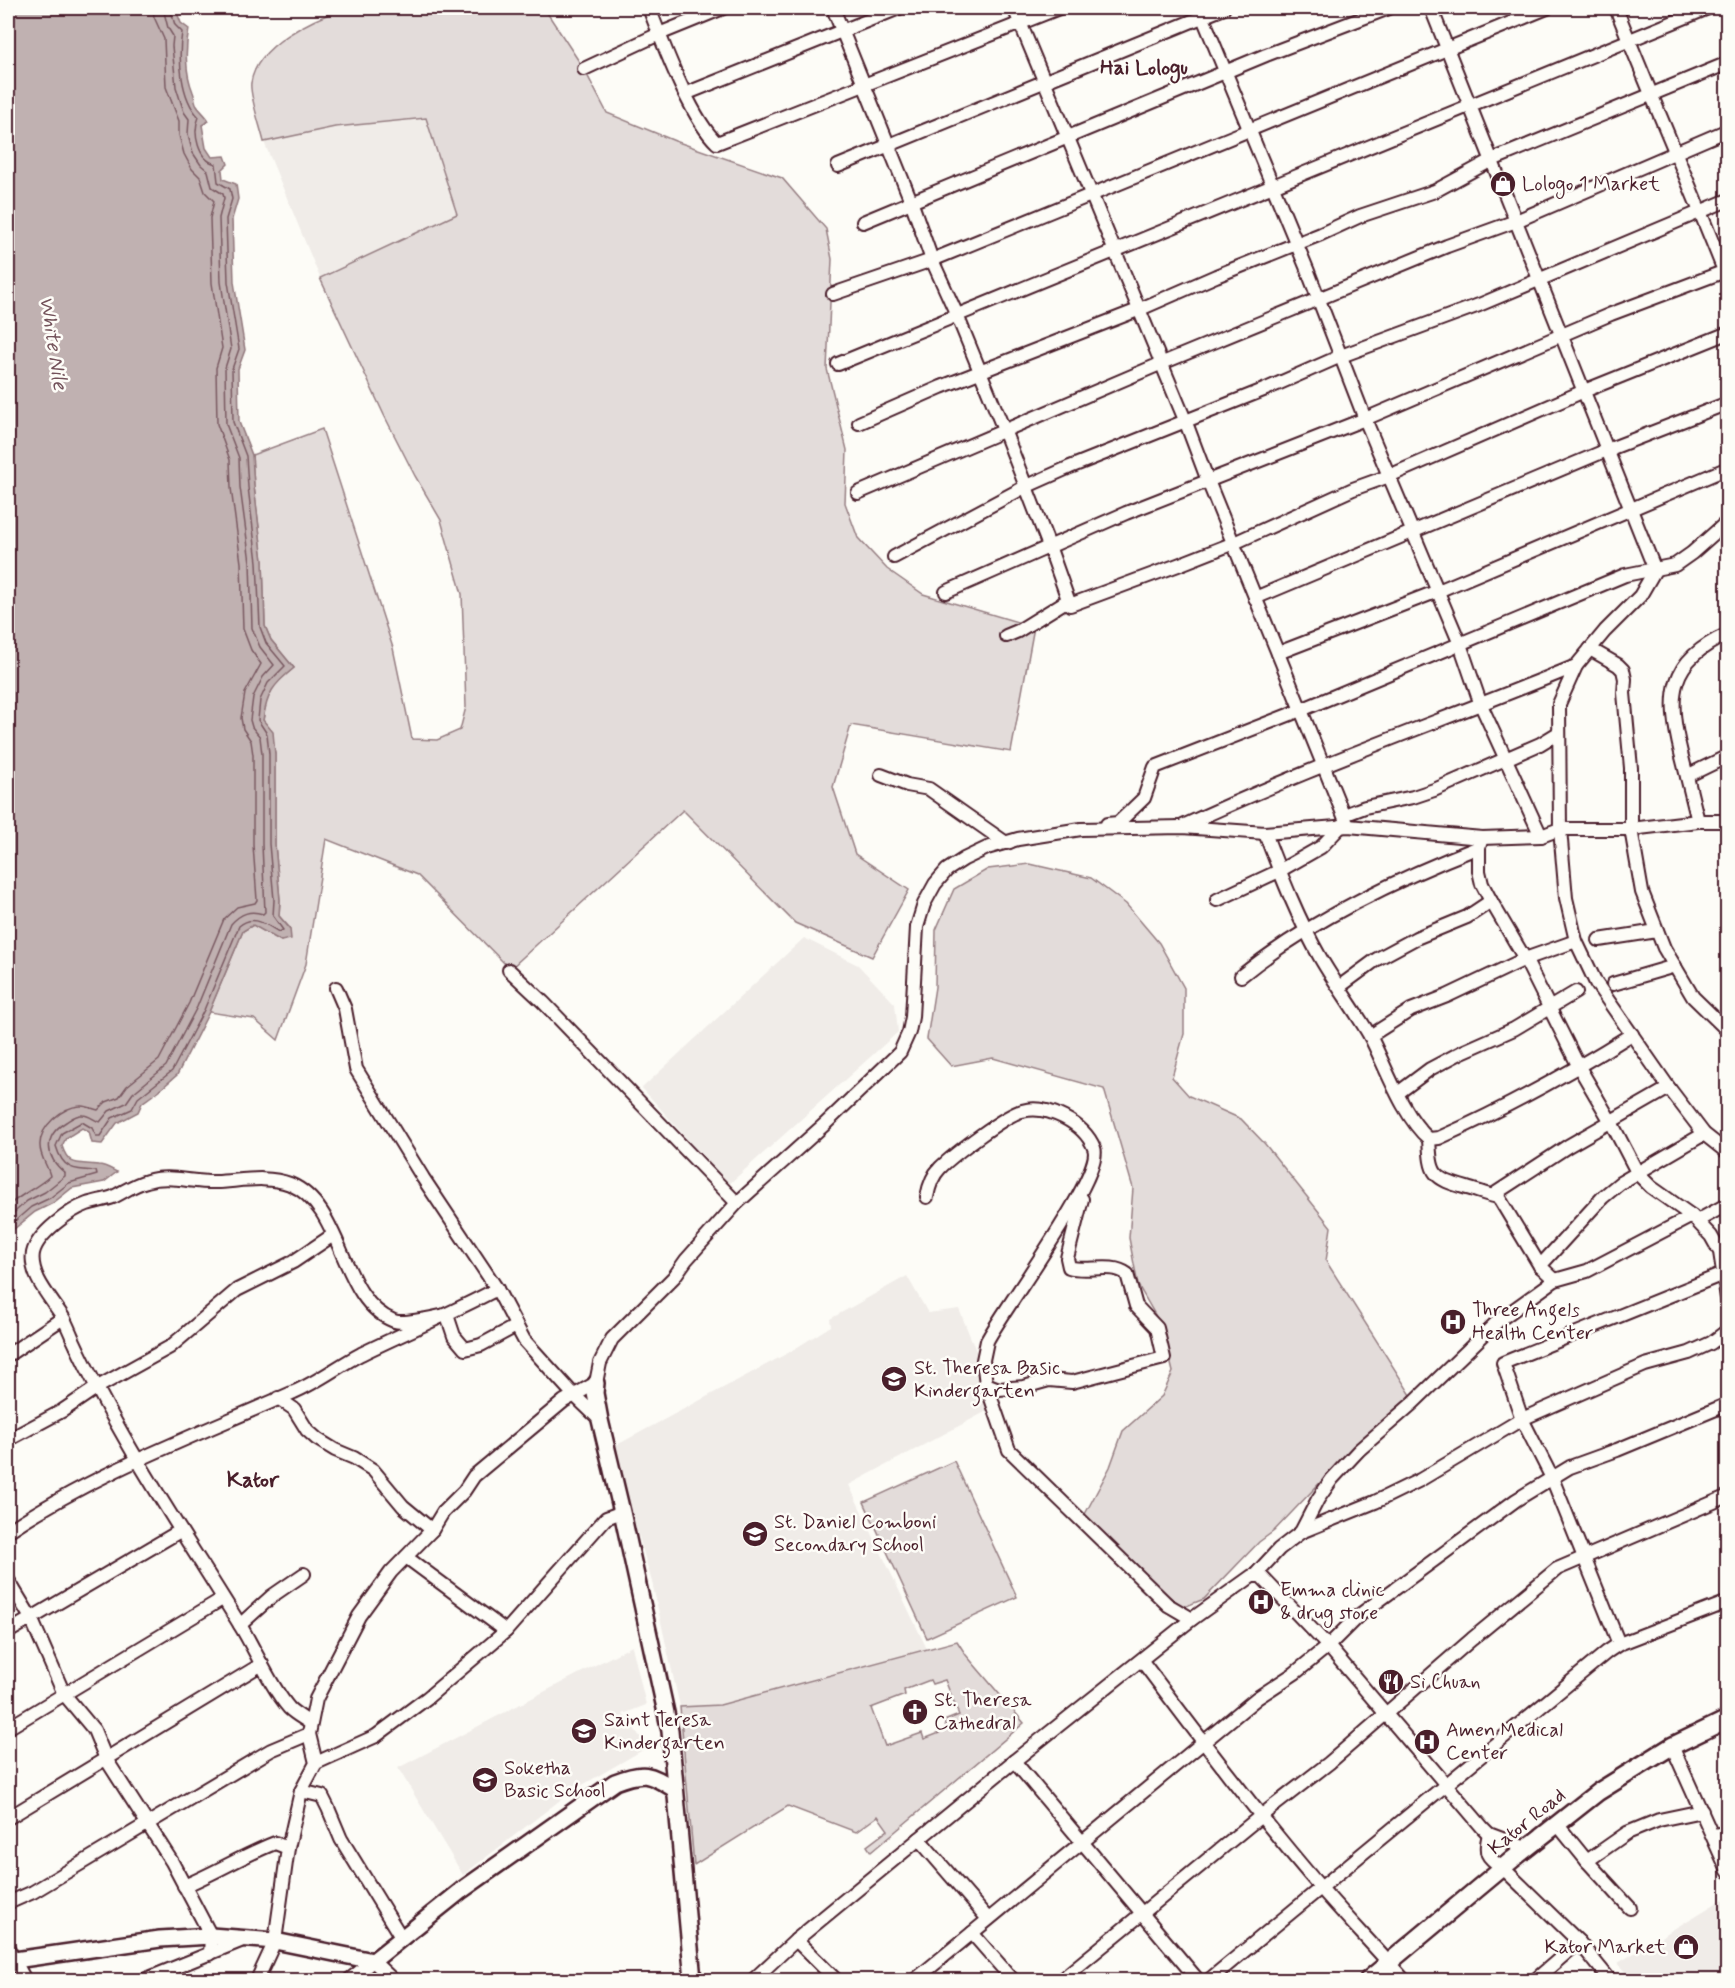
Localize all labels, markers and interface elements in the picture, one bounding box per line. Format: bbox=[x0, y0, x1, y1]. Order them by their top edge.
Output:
district label: Hai Lologu bbox=[1100, 54, 1188, 84]
shop icon: Lologo 1 Market bbox=[1488, 169, 1518, 199]
place label: Lologo 1 Market bbox=[1522, 171, 1660, 199]
water label: White Nile bbox=[32, 294, 74, 393]
place label: Three Angels Health Center bbox=[1472, 1297, 1593, 1347]
hospital icon: Three Angels Health Center bbox=[1438, 1307, 1468, 1337]
place label: St. Theresa Basic Kindergarten bbox=[914, 1355, 1060, 1407]
school or university icon: St. Theresa Basic Kindergarten bbox=[879, 1364, 909, 1394]
district label: Kator bbox=[227, 1467, 280, 1495]
place label: St. Daniel Comboni Secondary School bbox=[774, 1509, 936, 1559]
school or university icon: St. Daniel Comboni Secondary School bbox=[740, 1519, 770, 1549]
place label: Emma clinic & drug store bbox=[1280, 1577, 1385, 1628]
hospital icon: Emma clinic & drug store bbox=[1246, 1587, 1276, 1617]
restaurant icon: Si Chuan bbox=[1376, 1667, 1406, 1697]
place label: Si Chuan bbox=[1410, 1669, 1481, 1696]
place label: St. Theresa Cathedral bbox=[934, 1687, 1033, 1737]
church icon: St. Theresa Cathedral bbox=[900, 1697, 930, 1727]
place label: Saint Teresa Kindergarten bbox=[604, 1707, 725, 1759]
school or university icon: Saint Teresa Kindergarten bbox=[569, 1716, 599, 1746]
place label: Amen Medical Center bbox=[1446, 1717, 1563, 1767]
hospital icon: Amen Medical Center bbox=[1412, 1727, 1442, 1757]
place label: Soketha Basic School bbox=[504, 1755, 606, 1805]
school or university icon: Soketha Basic School bbox=[470, 1765, 500, 1795]
street label: Kator Road bbox=[1482, 1782, 1572, 1862]
shop icon: Kator Market bbox=[1671, 1932, 1701, 1962]
place label: Kator Market bbox=[1545, 1934, 1666, 1961]

